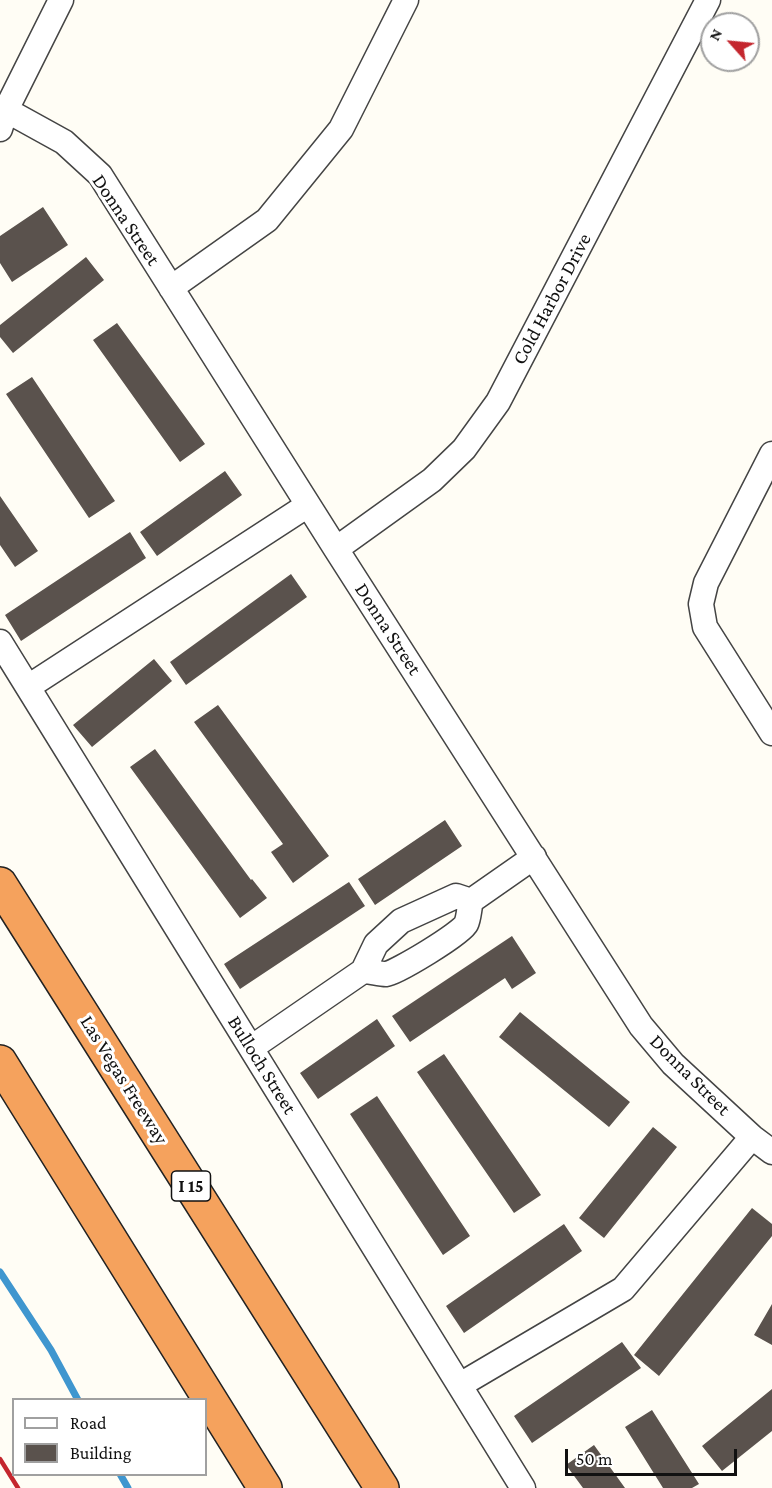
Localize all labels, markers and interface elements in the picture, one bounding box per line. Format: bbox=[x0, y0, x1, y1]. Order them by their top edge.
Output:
north arrow bbox=[700, 12, 760, 72]
text: N bbox=[705, 26, 725, 43]
street label: Donna Street bbox=[87, 170, 165, 270]
street label: Cold Harbor Drive bbox=[507, 229, 597, 369]
street label: Donna Street bbox=[349, 579, 427, 679]
street label: Las Vegas Freeway bbox=[75, 1011, 173, 1149]
street label: Bulloch Street bbox=[222, 1011, 302, 1119]
street label: Donna Street bbox=[645, 1030, 735, 1120]
road number: I 15 bbox=[172, 1171, 210, 1201]
legend bbox=[12, 1398, 207, 1476]
text: Road bbox=[70, 1413, 107, 1433]
scale bar bbox=[568, 1437, 740, 1475]
text: Building bbox=[70, 1443, 131, 1463]
text: 50 m bbox=[576, 1449, 613, 1469]

